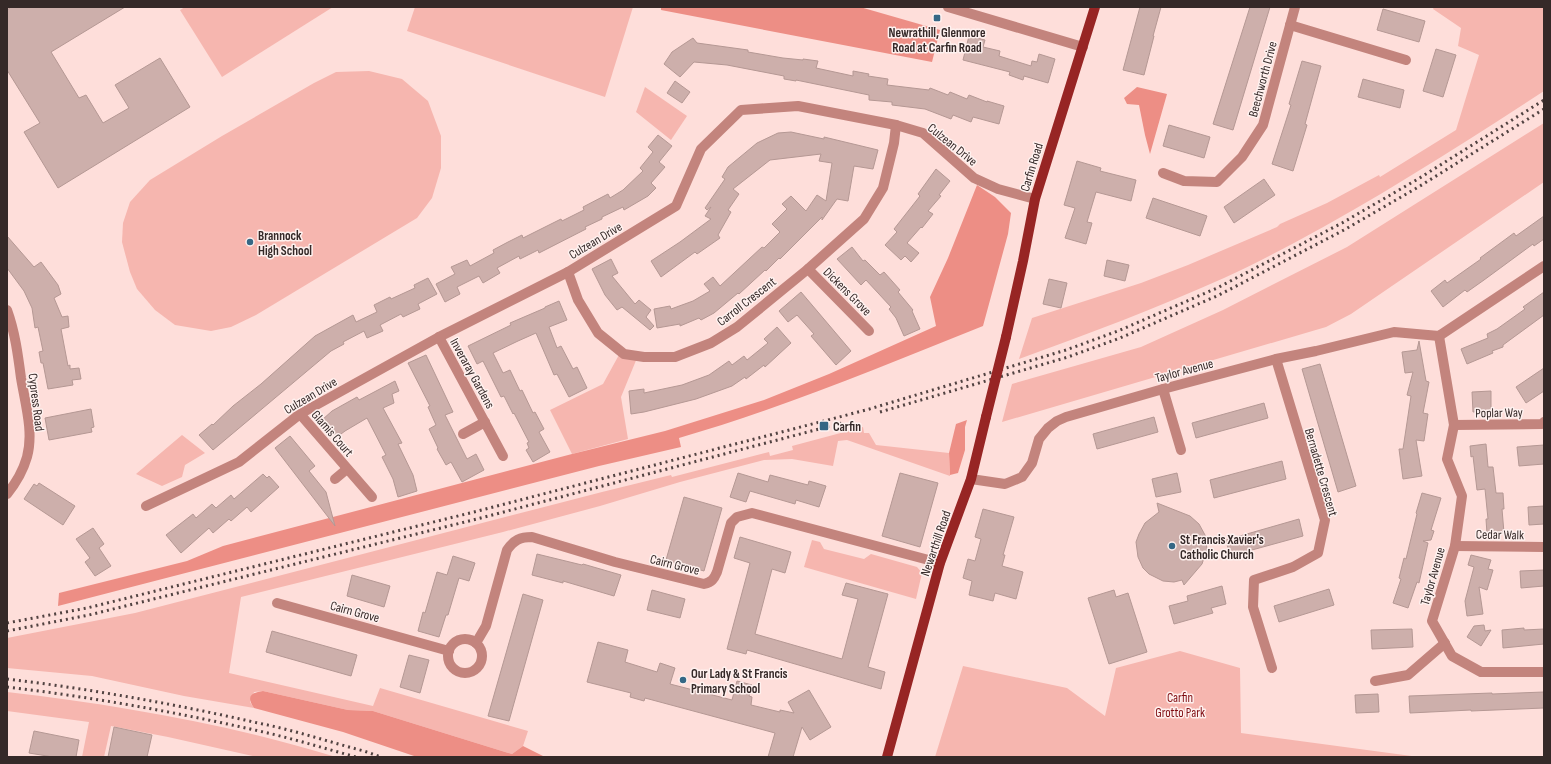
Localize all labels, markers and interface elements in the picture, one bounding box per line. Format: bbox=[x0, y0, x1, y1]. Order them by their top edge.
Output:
marker: Newrathill, Glenmore Road at Carfin Road bbox=[932, 13, 942, 23]
place label: Newrathill, Glenmore Road at Carfin Road bbox=[888, 25, 986, 56]
street label: Beechworth Drive bbox=[1245, 40, 1281, 119]
street label: Culzean Drive bbox=[924, 120, 980, 170]
street label: Carfin Road bbox=[1017, 141, 1047, 194]
street label: Culzean Drive bbox=[566, 219, 625, 263]
place label: Brannock High School bbox=[258, 228, 312, 259]
marker: Brannock High School bbox=[245, 237, 255, 247]
street label: Dickens Grove bbox=[820, 264, 875, 319]
street label: Carroll Crescent bbox=[714, 274, 779, 330]
street label: Inveraray Gardens bbox=[446, 335, 498, 412]
street label: Taylor Avenue bbox=[1153, 356, 1215, 386]
street label: Cypress Road bbox=[25, 372, 48, 432]
street label: Culzean Drive bbox=[281, 374, 340, 418]
street label: Poplar Way bbox=[1475, 405, 1523, 421]
street label: Glamis Court bbox=[308, 407, 357, 460]
place label: Carfin bbox=[833, 419, 861, 435]
marker: Carfin bbox=[818, 420, 830, 432]
street label: Bernadette Crescent bbox=[1301, 426, 1341, 518]
street label: Newarthill Road bbox=[917, 508, 955, 578]
street label: Cedar Walk bbox=[1476, 527, 1524, 543]
place label: St Francis Xavier's Catholic Church bbox=[1180, 532, 1264, 563]
marker: St Francis Xavier's Catholic Church bbox=[1167, 541, 1177, 551]
street label: Taylor Avenue bbox=[1417, 545, 1449, 607]
street label: Cairn Grove bbox=[648, 551, 701, 579]
street label: Cairn Grove bbox=[328, 598, 381, 626]
place label: Our Lady & St Francis Primary School bbox=[691, 666, 788, 697]
marker: Our Lady & St Francis Primary School bbox=[678, 675, 688, 685]
park label: Carfin Grotto Park bbox=[1155, 690, 1205, 721]

